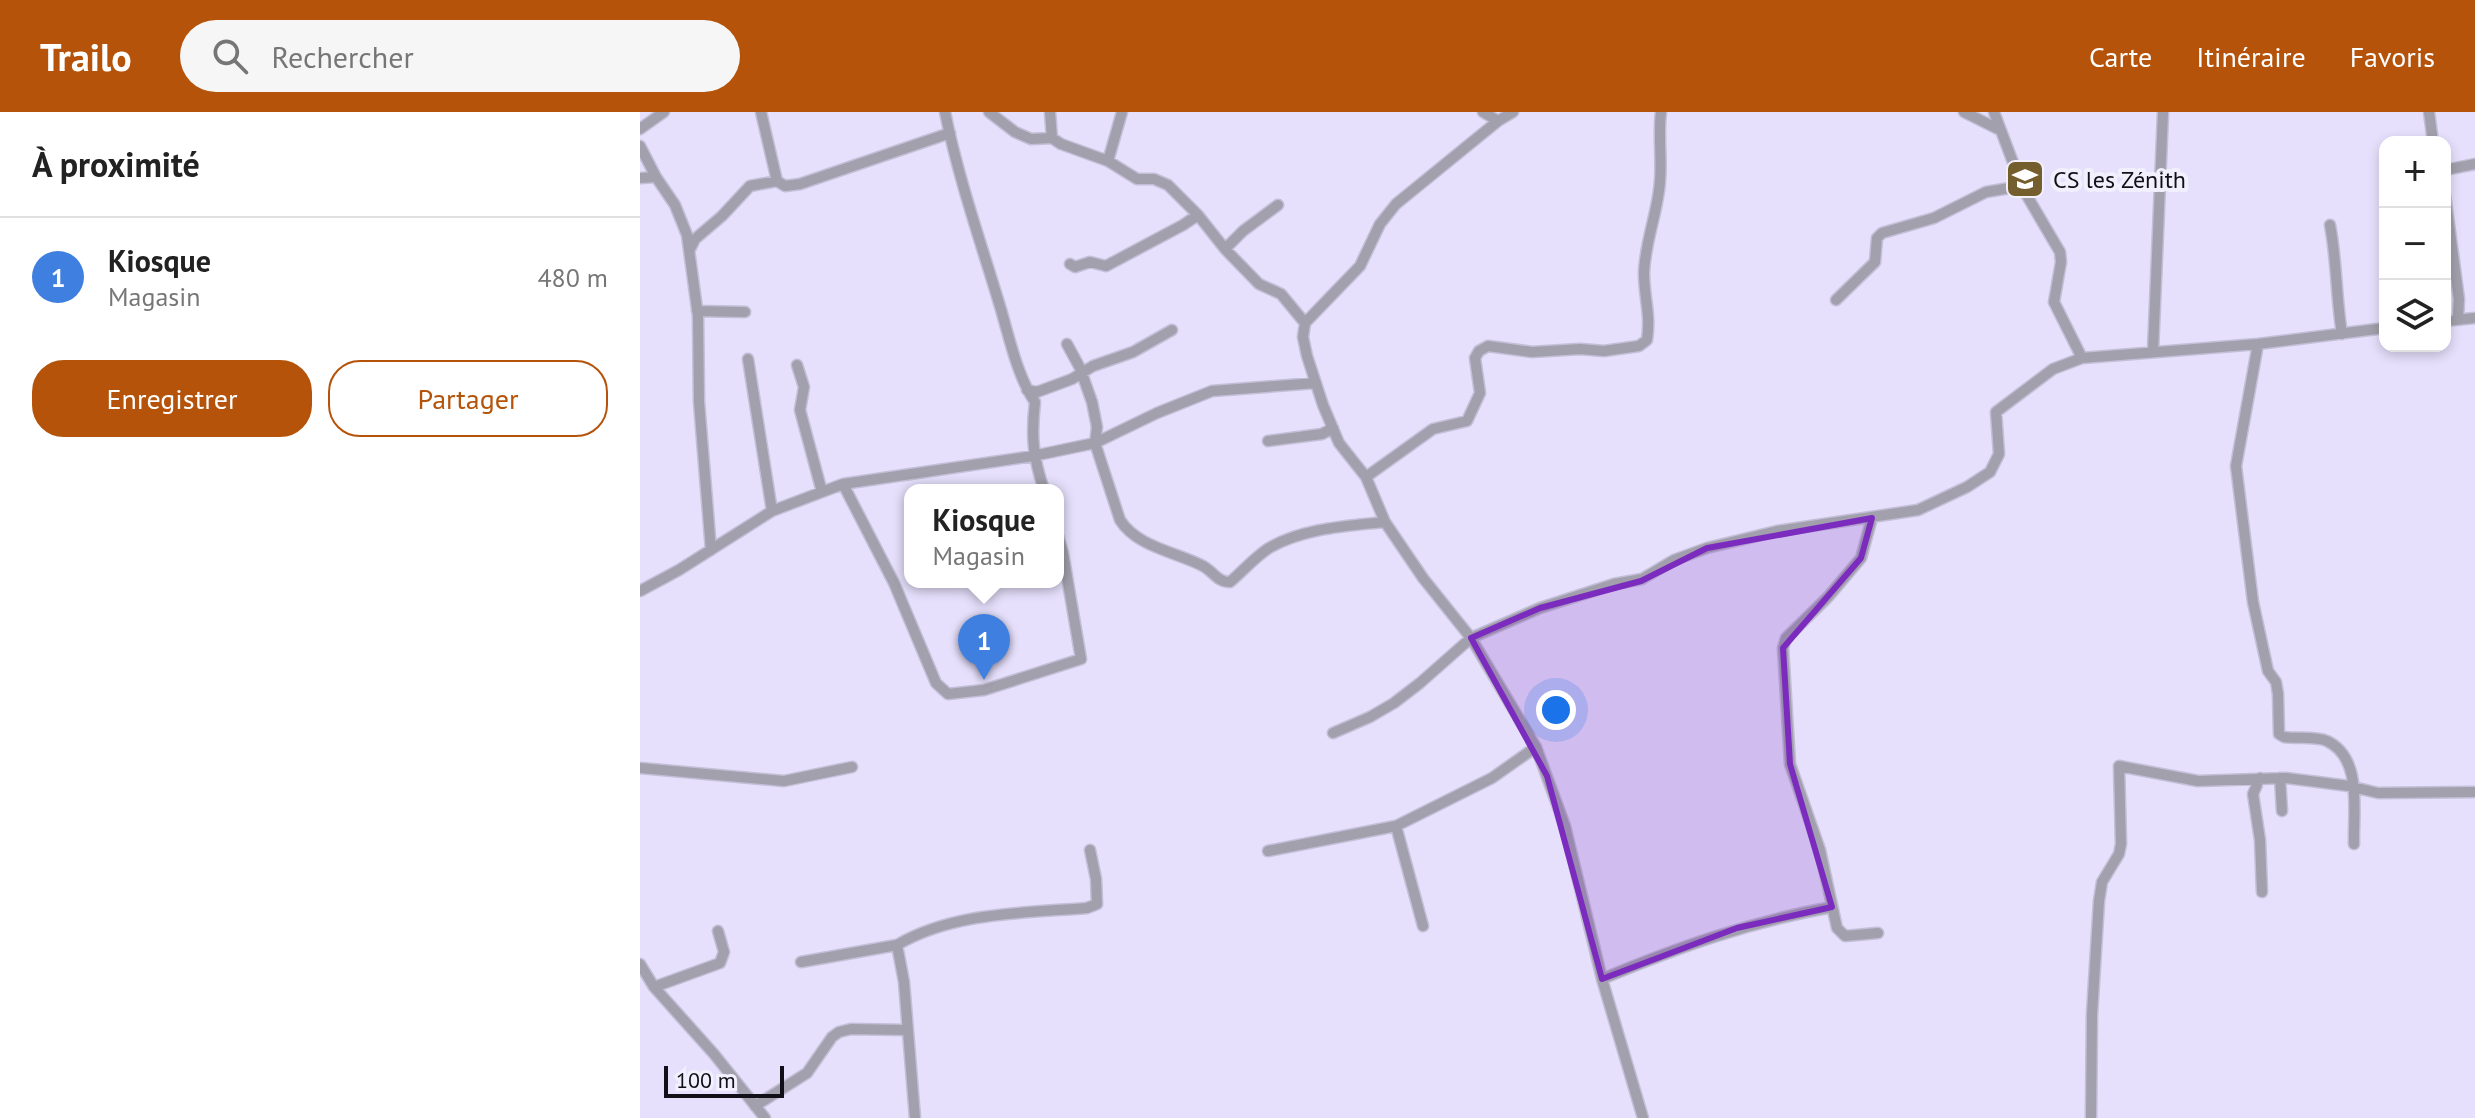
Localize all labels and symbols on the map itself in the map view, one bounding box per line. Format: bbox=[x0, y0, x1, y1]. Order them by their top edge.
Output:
school or university icon: CS les Zénith bbox=[2004, 158, 2046, 200]
place label: CS les Zénith bbox=[2053, 164, 2186, 195]
pin: 1 bbox=[958, 614, 1010, 680]
your location bbox=[1536, 690, 1576, 730]
scale bar bbox=[664, 1062, 784, 1098]

